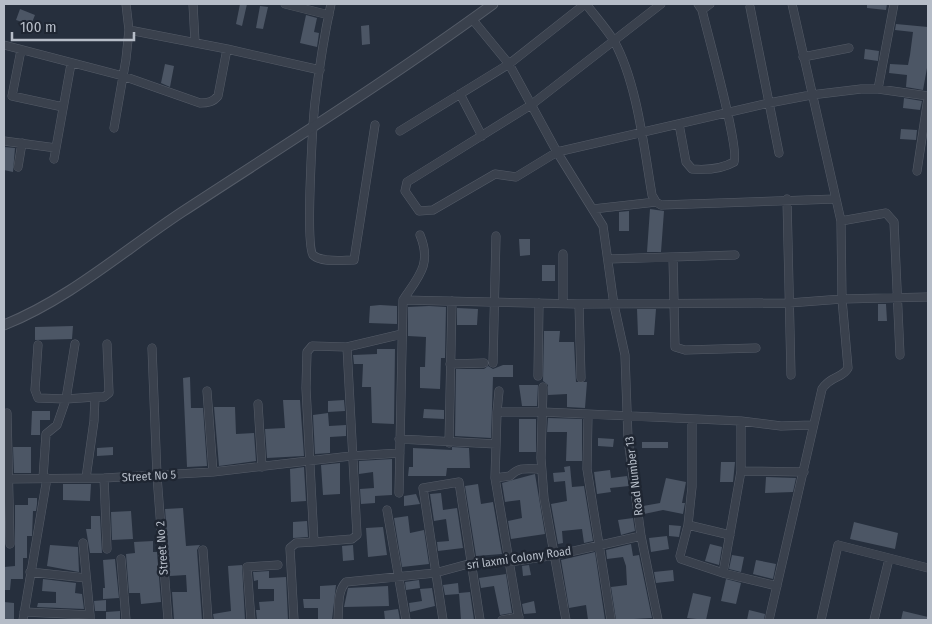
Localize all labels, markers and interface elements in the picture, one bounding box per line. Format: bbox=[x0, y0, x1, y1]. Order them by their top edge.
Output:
scale bar bbox=[12, 10, 135, 42]
text: 100 m bbox=[20, 18, 57, 36]
street label: Road Number 13 bbox=[622, 435, 646, 517]
street label: Street No 5 bbox=[122, 468, 177, 484]
street label: Street No 2 bbox=[153, 521, 171, 575]
street label: sri laxmi Colony Road bbox=[466, 544, 572, 572]

